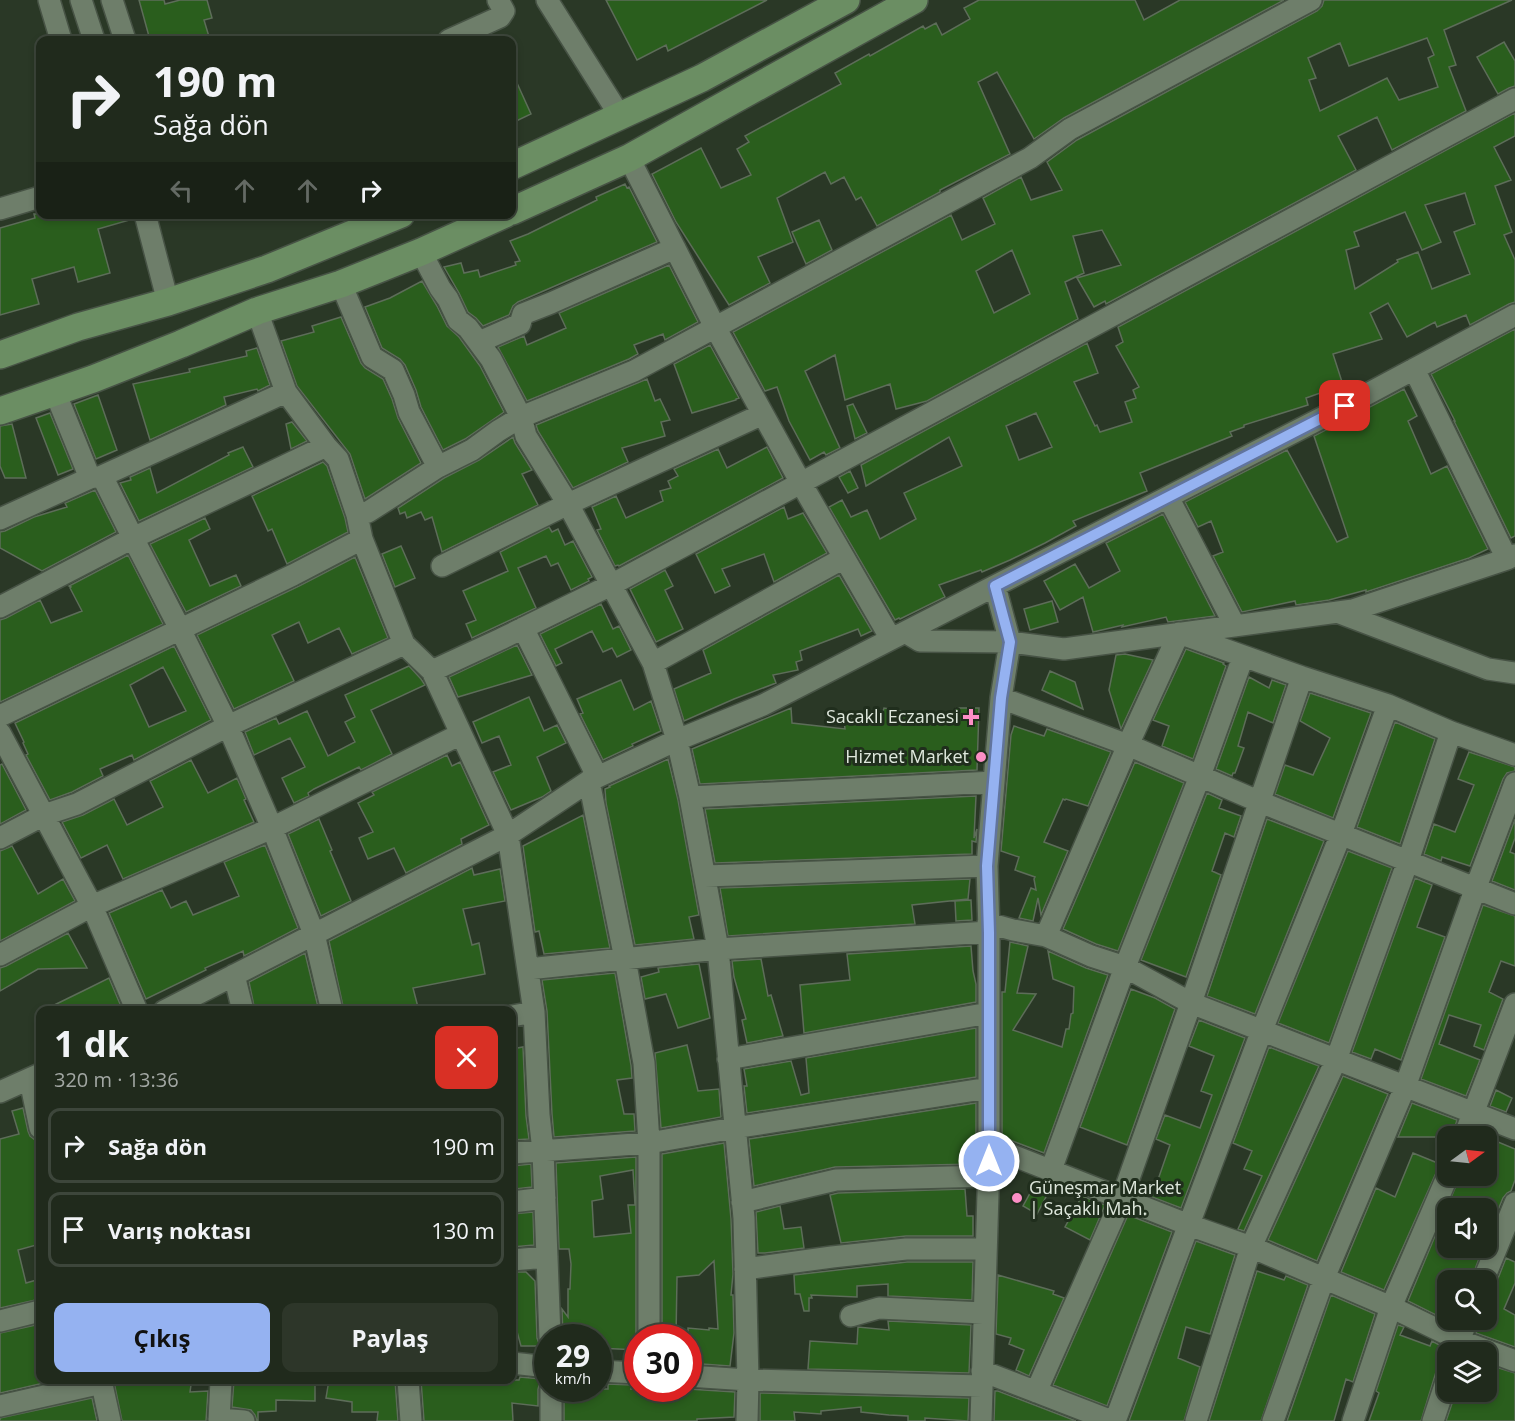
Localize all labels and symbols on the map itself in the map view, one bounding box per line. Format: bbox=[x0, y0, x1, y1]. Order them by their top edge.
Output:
pin bbox=[1319, 380, 1370, 431]
place label: Sacaklı Eczanesi bbox=[826, 704, 959, 728]
marker: Sacaklı Eczanesi bbox=[964, 710, 978, 724]
place label: Hizmet Market bbox=[845, 744, 969, 768]
marker: Hizmet Market bbox=[974, 750, 988, 764]
north arrow bbox=[1437, 1126, 1497, 1186]
position arrow bbox=[957, 1129, 1021, 1193]
place label: Güneşmar Market | Saçaklı Mah. bbox=[1029, 1175, 1181, 1220]
marker: Güneşmar Market | Saçaklı Mah. bbox=[1010, 1191, 1024, 1205]
speed limit sign: 30 bbox=[624, 1324, 702, 1402]

